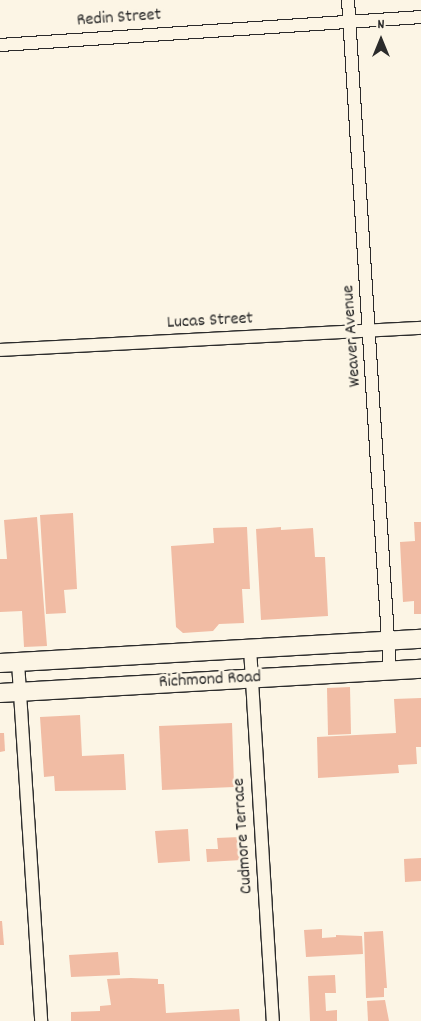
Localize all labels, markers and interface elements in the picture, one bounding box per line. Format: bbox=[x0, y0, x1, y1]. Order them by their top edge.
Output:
street label: Redin Street bbox=[76, 5, 162, 33]
north arrow bbox=[356, 15, 406, 65]
text: N bbox=[378, 15, 384, 35]
street label: Weaver Avenue bbox=[339, 284, 367, 388]
street label: Lucas Street bbox=[166, 309, 254, 335]
street label: Richmond Road bbox=[158, 668, 262, 694]
street label: Cudmore Terrace bbox=[229, 777, 259, 895]

